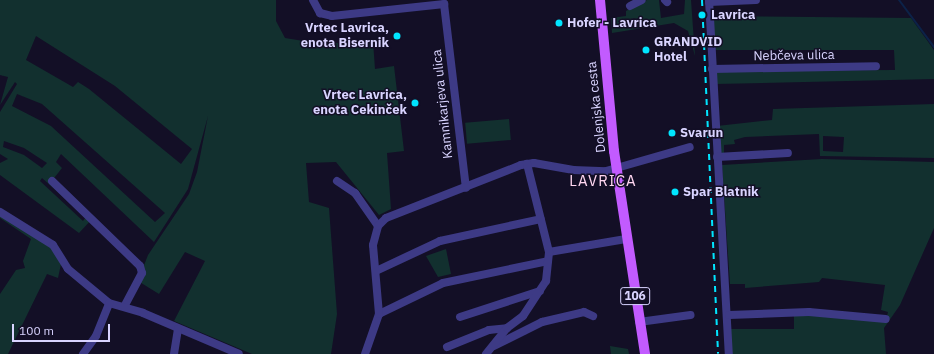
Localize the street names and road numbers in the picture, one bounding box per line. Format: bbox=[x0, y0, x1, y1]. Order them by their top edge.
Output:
street label: Nebčeva ulica bbox=[753, 47, 835, 65]
street label: Kamnikarjeva ulica bbox=[430, 49, 456, 159]
street label: Dolenjska cesta bbox=[584, 61, 610, 153]
road number: 106 bbox=[620, 286, 650, 306]

